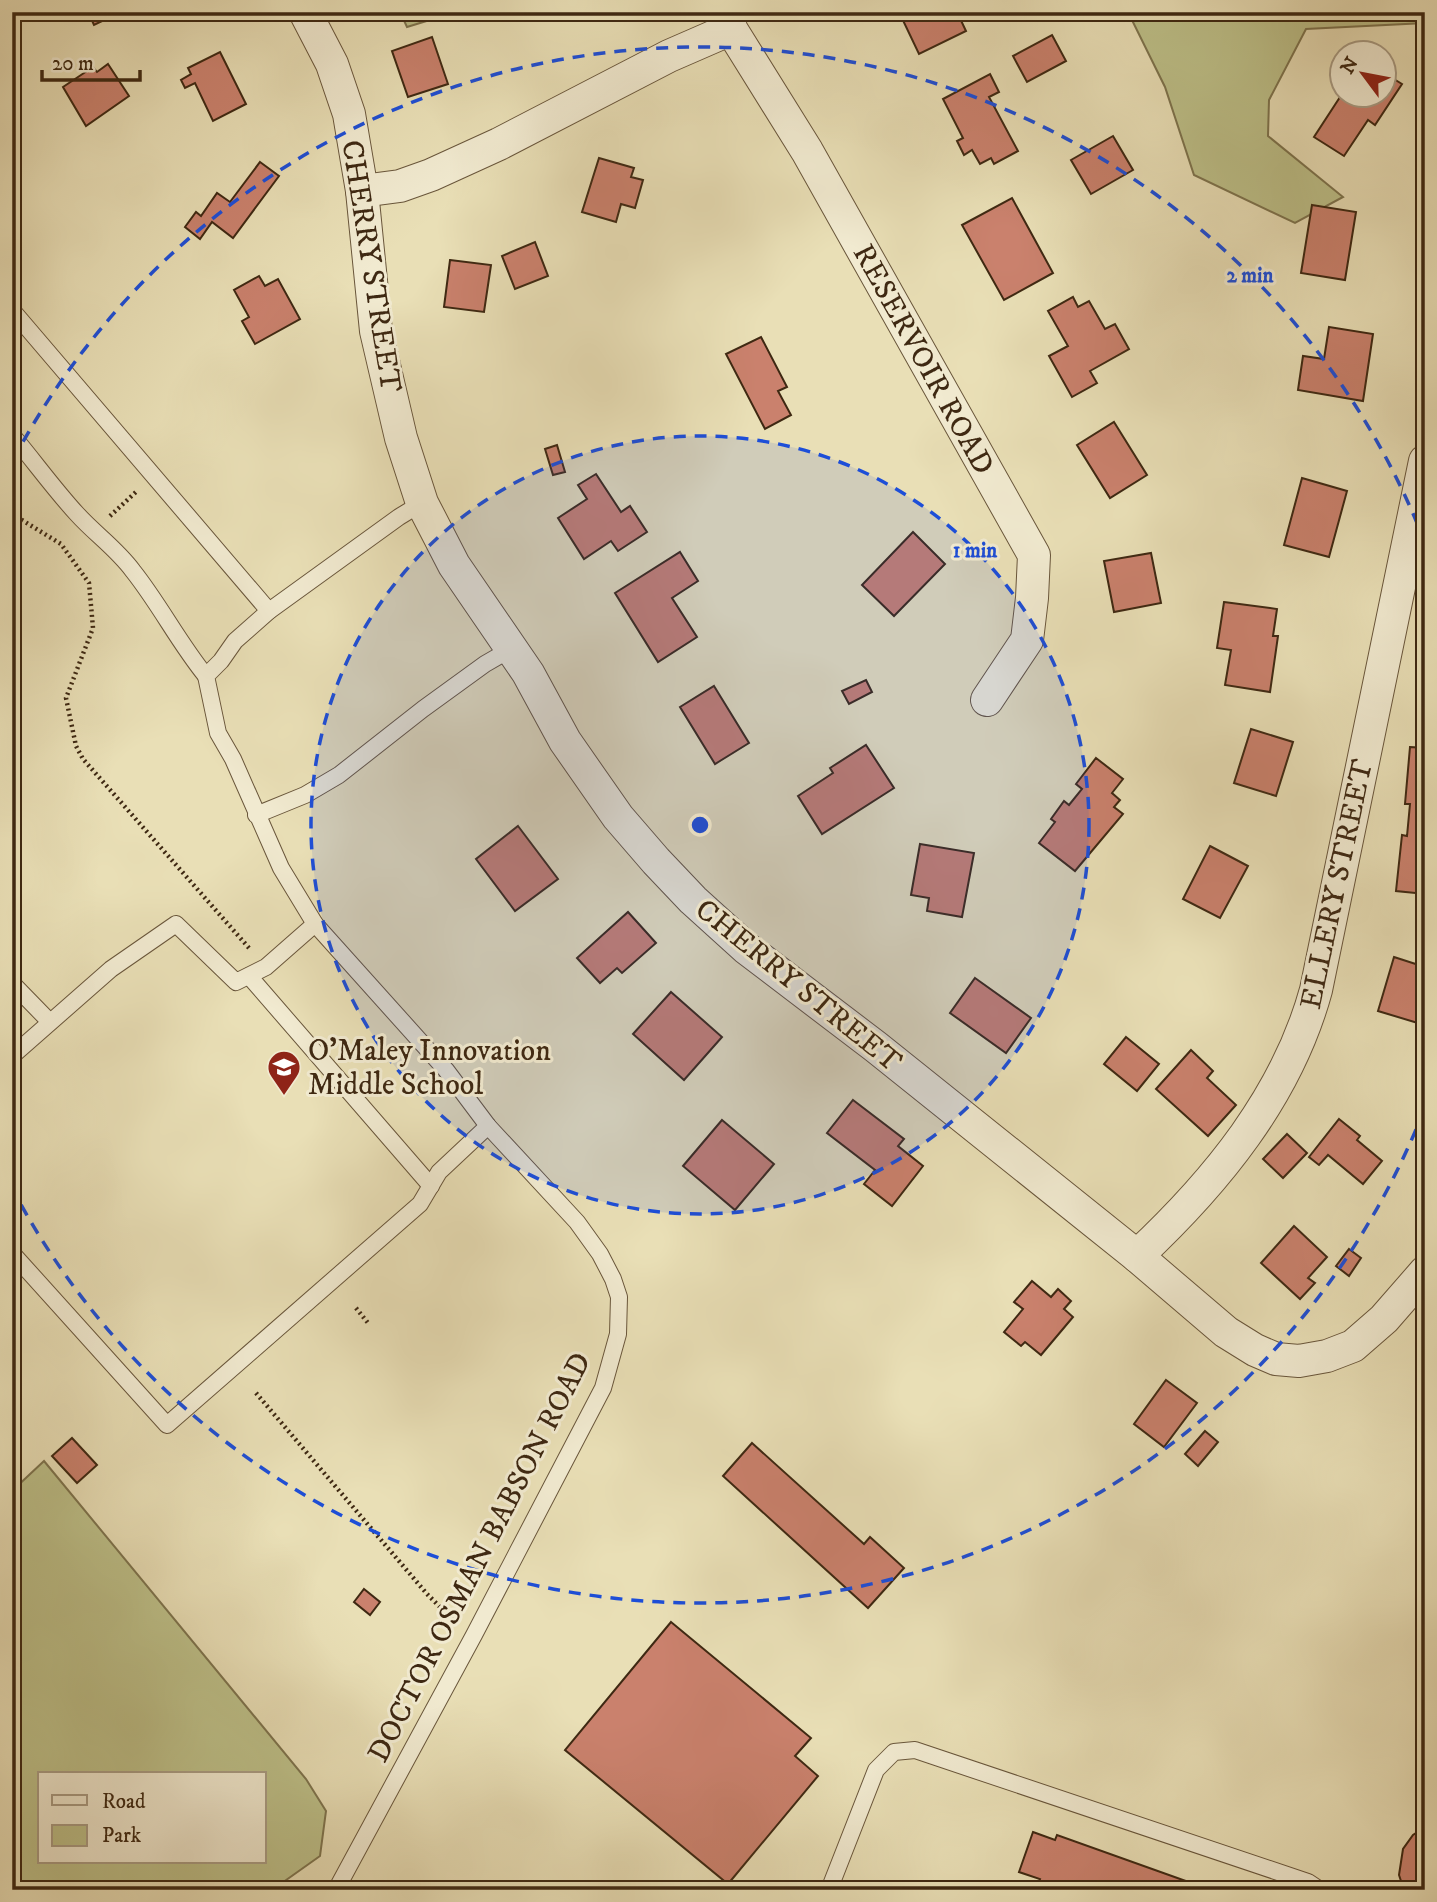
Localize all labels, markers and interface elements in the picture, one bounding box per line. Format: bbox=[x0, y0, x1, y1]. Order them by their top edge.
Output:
scale bar bbox=[42, 38, 140, 82]
north arrow bbox=[1328, 38, 1398, 108]
text: 20 m bbox=[52, 51, 94, 77]
text: N bbox=[1336, 53, 1364, 78]
street label: CHERRY STREET bbox=[332, 137, 409, 395]
street label: RESERVOIR ROAD bbox=[844, 238, 1001, 481]
text: 2 min bbox=[1227, 263, 1275, 289]
text: 1 min bbox=[953, 538, 998, 564]
street label: ELLERY STREET bbox=[1293, 756, 1382, 1013]
centre of rings bbox=[688, 813, 712, 837]
street label: CHERRY STREET bbox=[687, 892, 909, 1081]
place label: O'Maley Innovation Middle School bbox=[308, 1033, 551, 1104]
school or university icon: O'Maley Innovation Middle School bbox=[265, 1048, 303, 1097]
street label: DOCTOR OSMAN BABSON ROAD bbox=[361, 1347, 600, 1769]
legend bbox=[38, 1772, 266, 1864]
text: Road bbox=[102, 1789, 146, 1815]
text: Park bbox=[102, 1823, 142, 1849]

